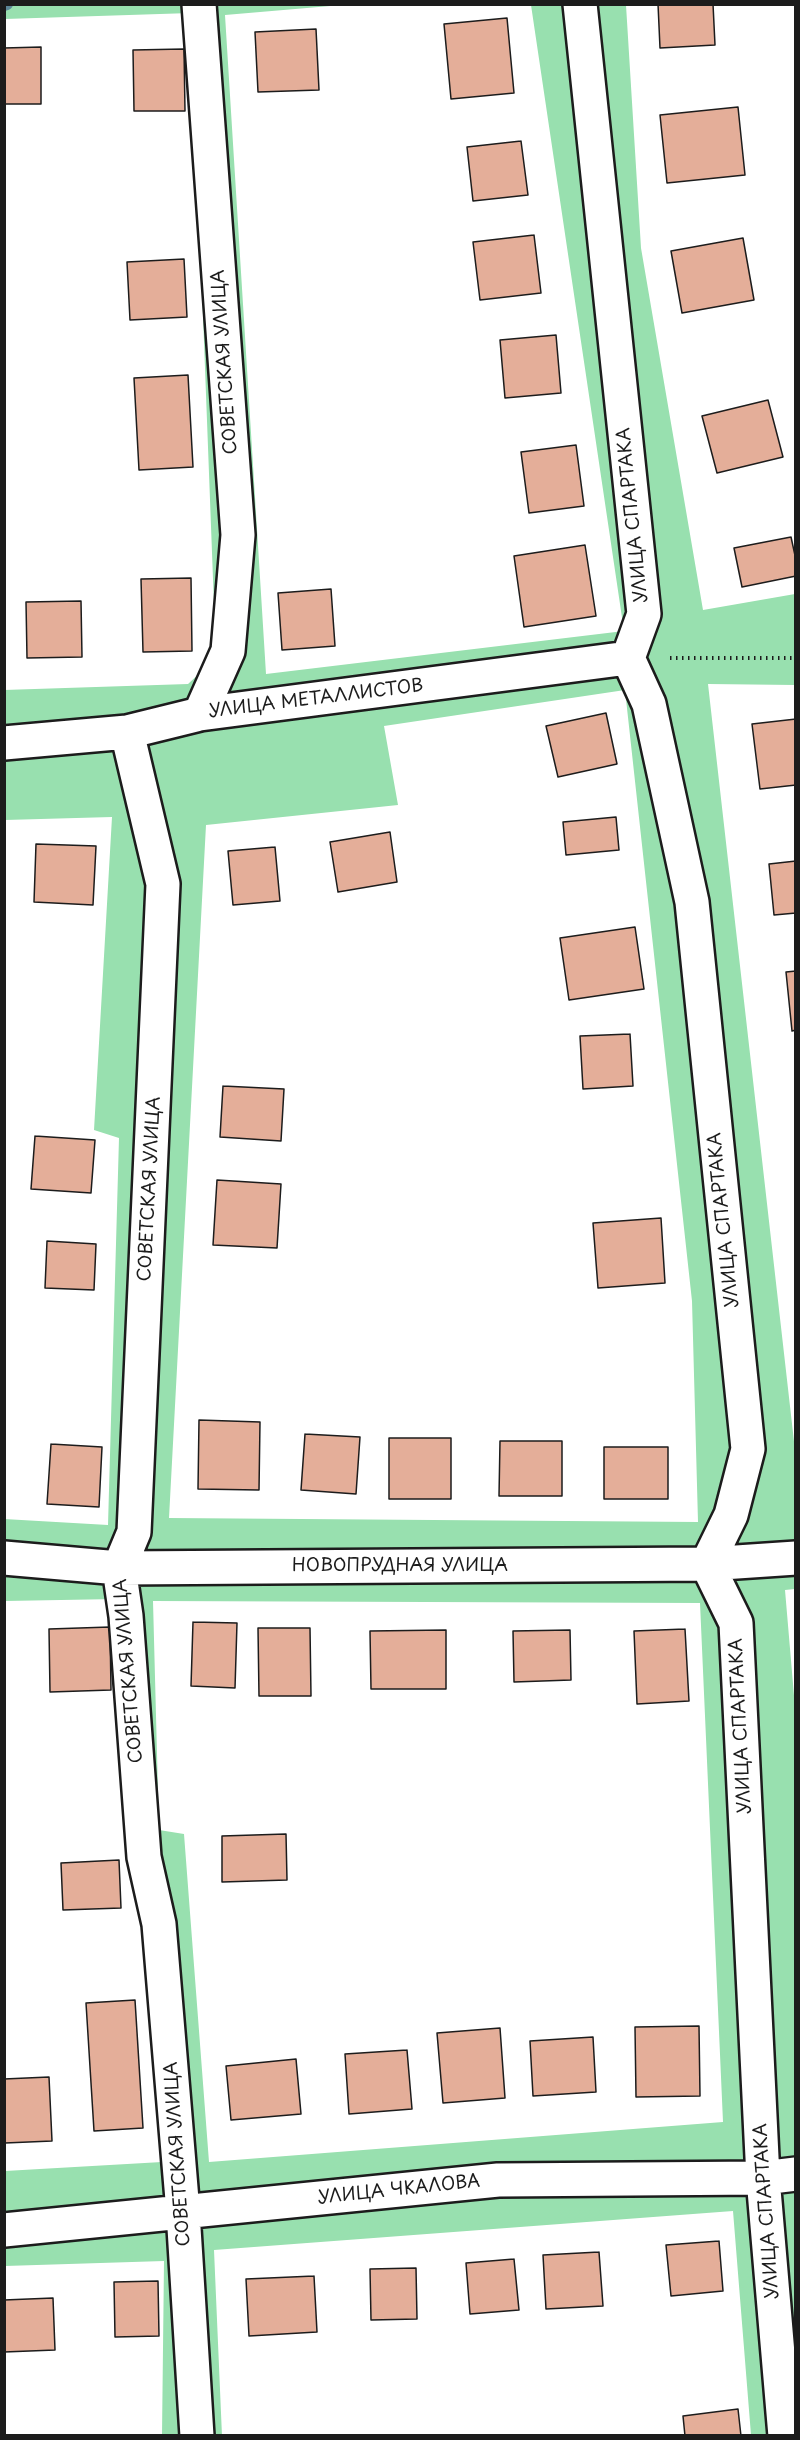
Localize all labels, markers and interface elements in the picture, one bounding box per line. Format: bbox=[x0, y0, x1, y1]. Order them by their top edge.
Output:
street label: СОВЕТСКАЯ УЛИЦА bbox=[208, 269, 242, 455]
street label: УЛИЦА СПАРТАКА bbox=[613, 426, 653, 604]
street label: УЛИЦА МЕТАЛЛИСТОВ bbox=[207, 675, 425, 723]
street label: СОВЕТСКАЯ УЛИЦА bbox=[134, 1096, 166, 1282]
street label: УЛИЦА СПАРТАКА bbox=[704, 1131, 744, 1309]
street label: НОВОПРУДНАЯ УЛИЦА bbox=[292, 1555, 508, 1577]
street label: СОВЕТСКАЯ УЛИЦА bbox=[110, 1578, 148, 1764]
street label: УЛИЦА СПАРТАКА bbox=[726, 1638, 756, 1814]
street label: СОВЕТСКАЯ УЛИЦА bbox=[161, 2061, 195, 2247]
street label: УЛИЦА СПАРТАКА bbox=[750, 2123, 784, 2299]
street label: УЛИЦА ЧКАЛОВА bbox=[317, 2171, 481, 2209]

